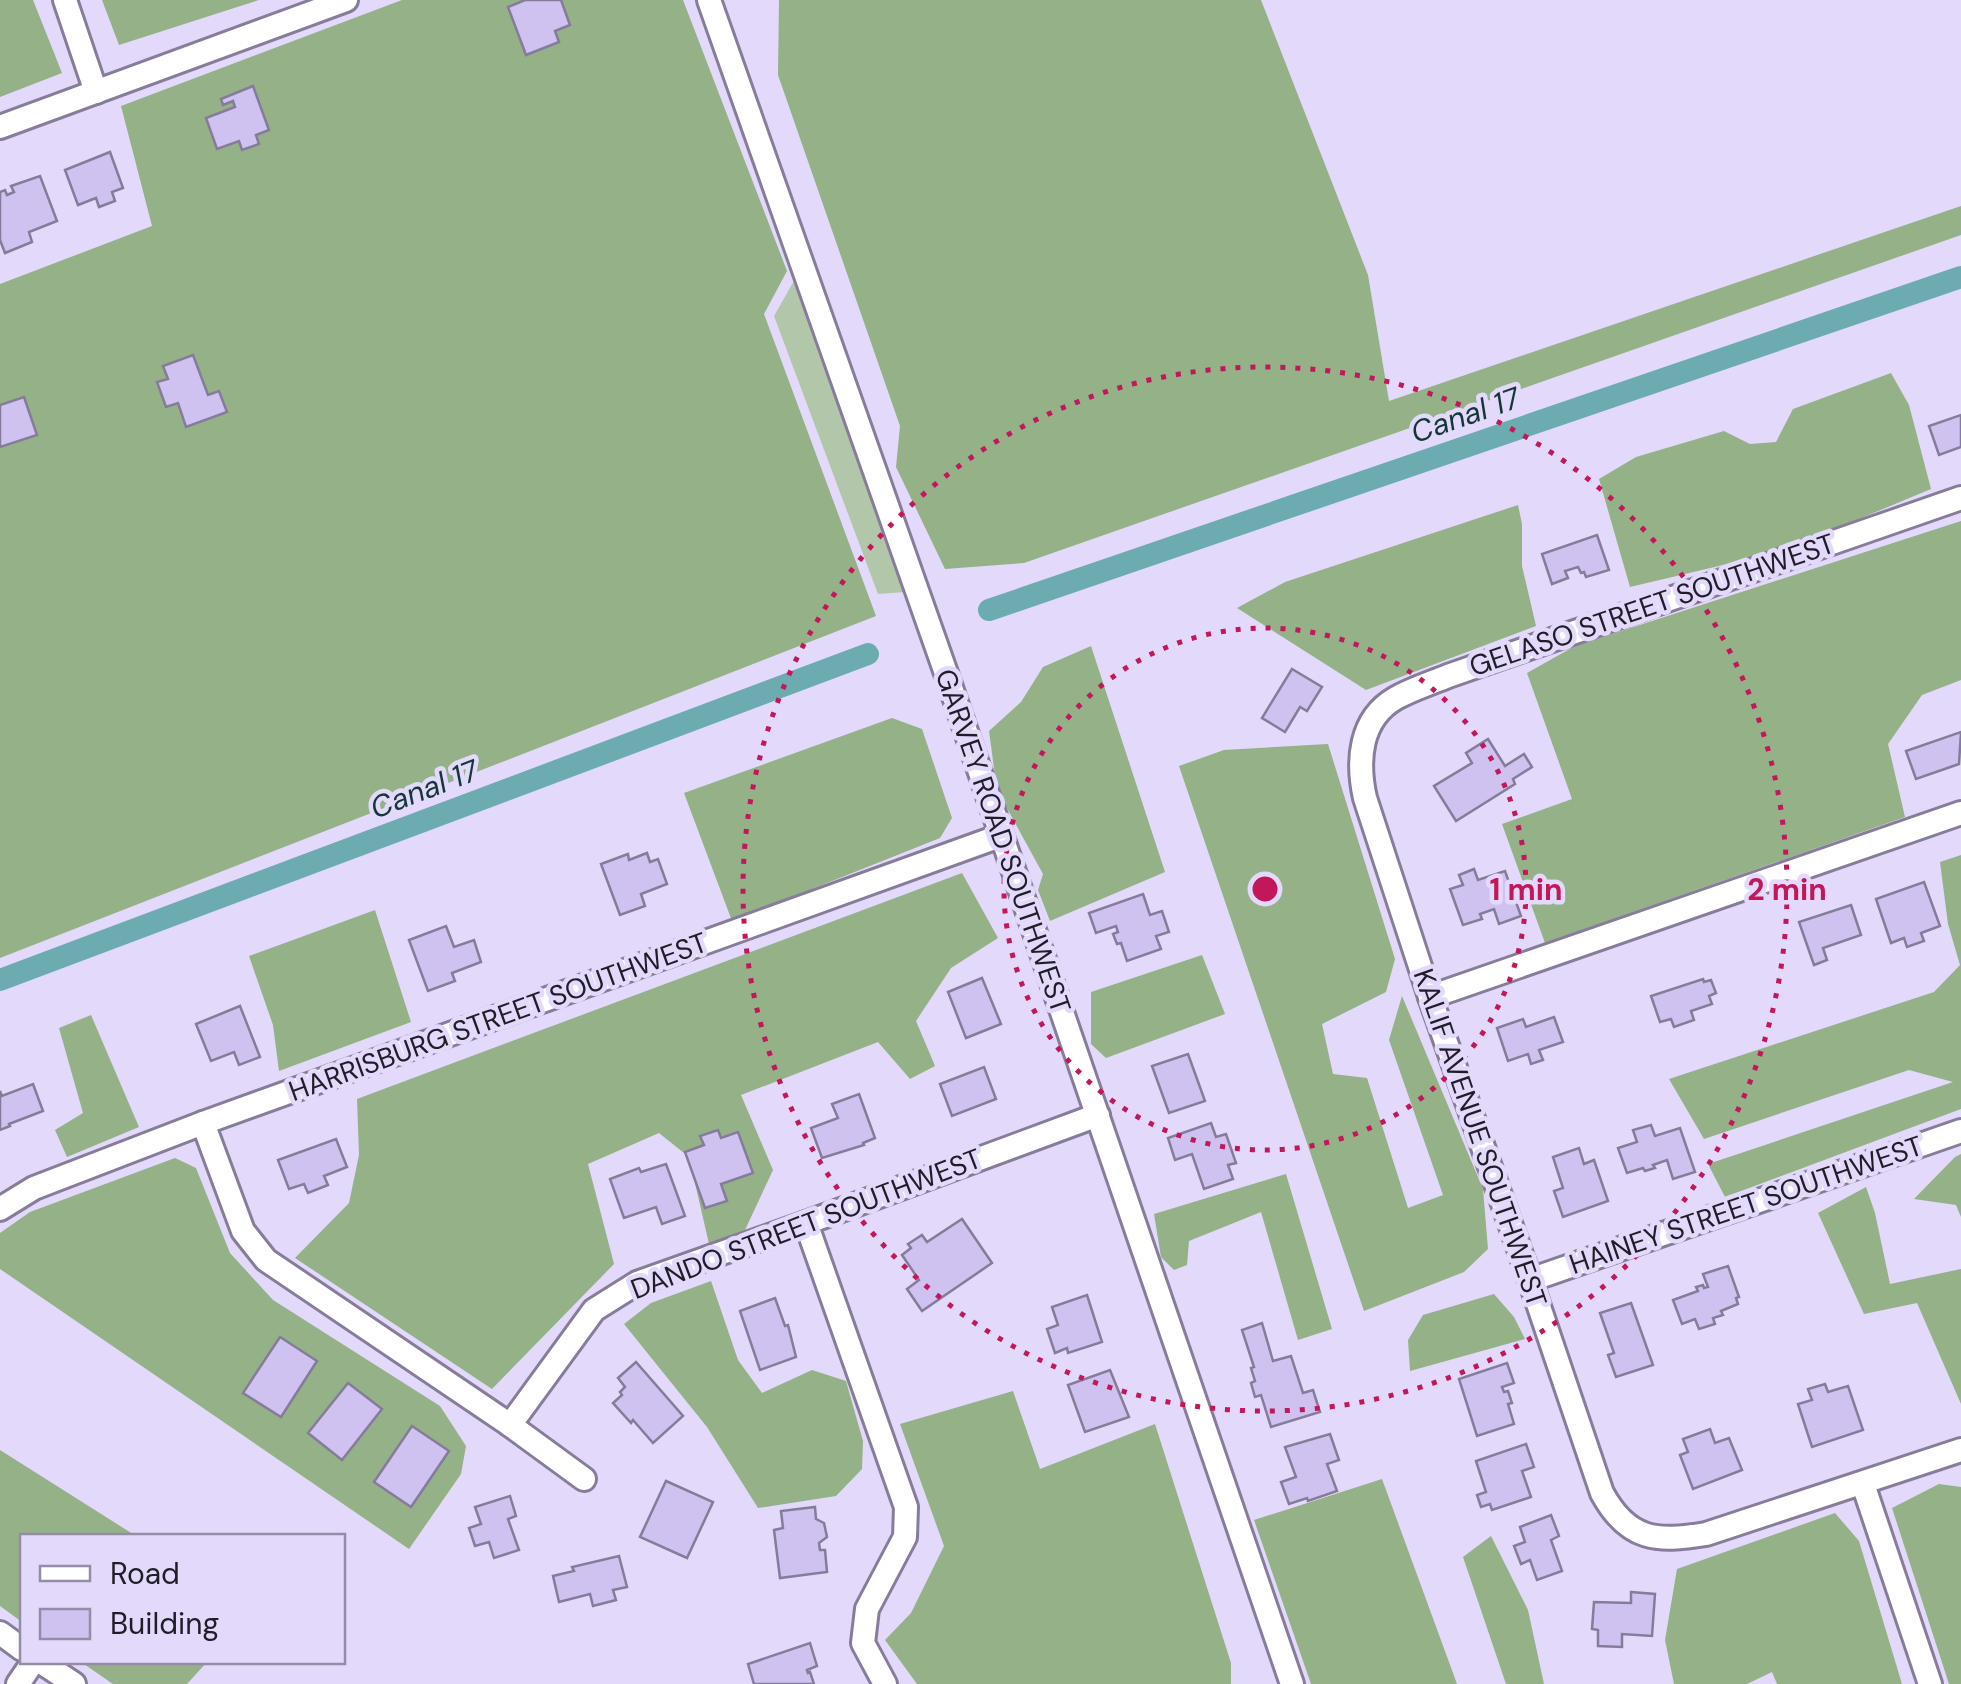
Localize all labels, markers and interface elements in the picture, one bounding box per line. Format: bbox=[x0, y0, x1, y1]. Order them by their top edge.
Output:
water label: Canal 17 bbox=[1405, 378, 1526, 452]
street label: GELASO STREET SOUTHWEST bbox=[1464, 525, 1840, 685]
street label: GARVEY ROAD SOUTHWEST bbox=[927, 664, 1079, 1018]
water label: Canal 17 bbox=[364, 750, 485, 827]
text: 1 min bbox=[1490, 870, 1562, 909]
text: 2 min bbox=[1747, 870, 1827, 909]
centre of rings bbox=[1247, 871, 1283, 907]
street label: HARRISBURG STREET SOUTHWEST bbox=[284, 924, 712, 1110]
street label: KALIF AVENUE SOUTHWEST bbox=[1405, 964, 1555, 1312]
street label: HAINEY STREET SOUTHWEST bbox=[1564, 1127, 1928, 1283]
street label: DANDO STREET SOUTHWEST bbox=[625, 1140, 987, 1308]
legend bbox=[20, 1534, 345, 1664]
text: Road bbox=[110, 1554, 180, 1593]
text: Building bbox=[110, 1604, 219, 1643]

